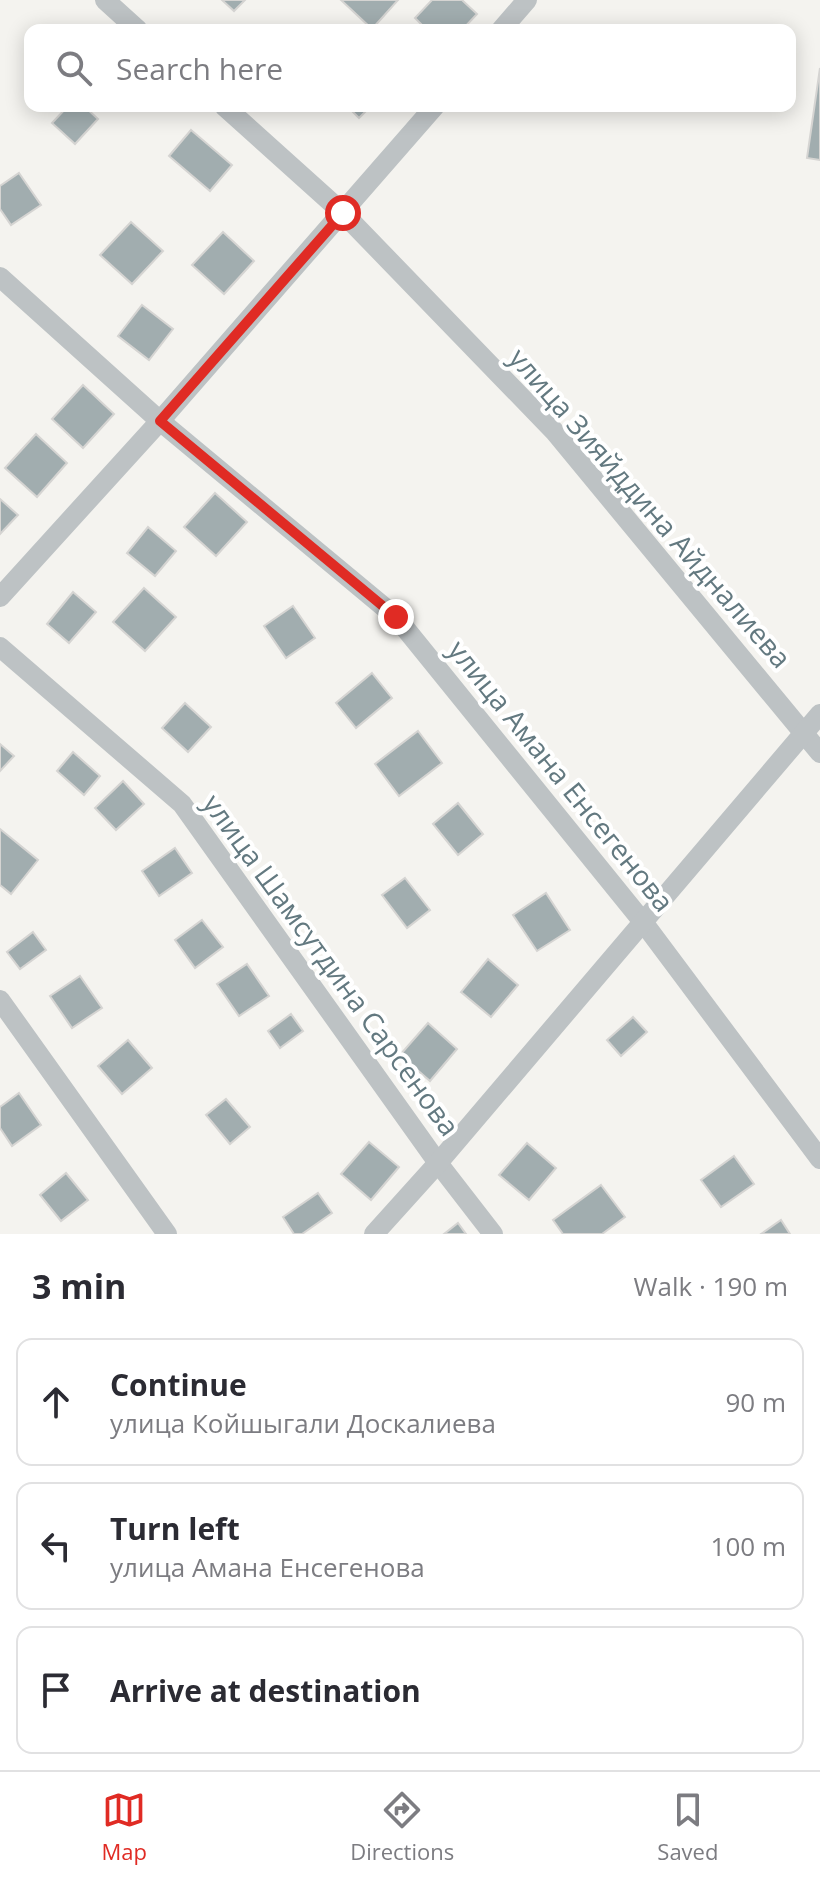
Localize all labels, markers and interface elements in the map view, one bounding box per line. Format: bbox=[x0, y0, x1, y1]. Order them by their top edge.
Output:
search box bbox=[24, 24, 796, 112]
icon: search bbox=[52, 46, 96, 90]
text: Search here bbox=[116, 48, 283, 89]
route start bbox=[325, 195, 361, 231]
street label: улица Зияйддина Айдналиева bbox=[501, 339, 800, 675]
route end bbox=[378, 599, 414, 635]
street label: улица Амана Енсегенова bbox=[440, 632, 683, 919]
street label: улица Шамсутдина Сарсенова bbox=[195, 786, 469, 1143]
text: 3 min bbox=[32, 1263, 126, 1309]
text: Walk · 190 m bbox=[634, 1268, 788, 1304]
text: Continue bbox=[110, 1364, 247, 1405]
icon: ahead bbox=[34, 1380, 78, 1424]
text: 90 m bbox=[725, 1384, 786, 1420]
text: улица Койшыгали Доскалиева bbox=[110, 1405, 496, 1441]
text: Turn left bbox=[110, 1508, 240, 1549]
icon: left bbox=[34, 1524, 78, 1568]
text: 100 m bbox=[711, 1528, 786, 1564]
text: улица Амана Енсегенова bbox=[110, 1549, 425, 1585]
icon: arrive bbox=[34, 1668, 78, 1712]
text: Arrive at destination bbox=[110, 1670, 421, 1711]
tab: Map bbox=[102, 1788, 147, 1866]
tab: Directions bbox=[350, 1788, 454, 1866]
tab: Saved bbox=[657, 1788, 718, 1866]

